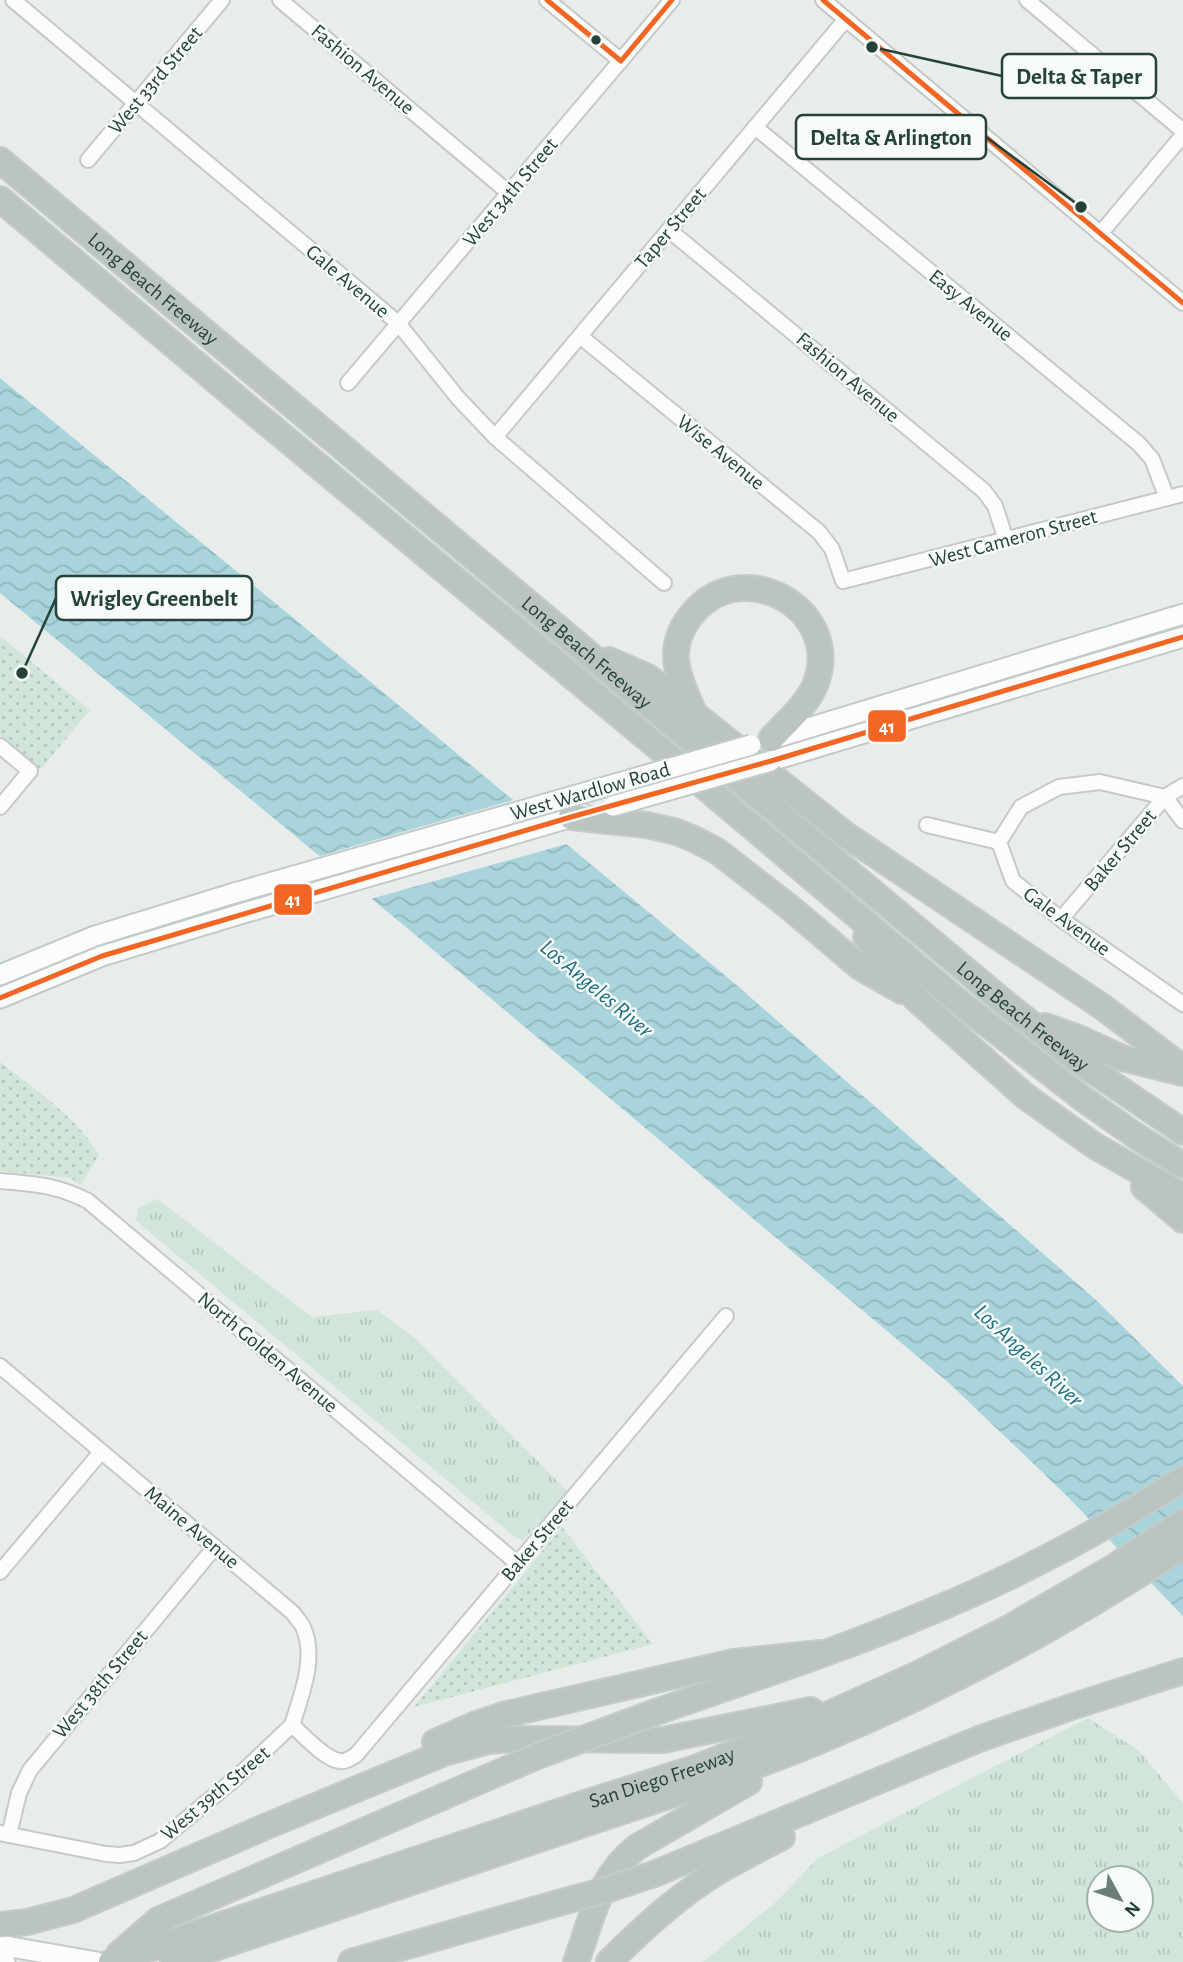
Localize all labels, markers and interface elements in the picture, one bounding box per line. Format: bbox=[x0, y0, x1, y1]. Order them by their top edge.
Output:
street label: Fashion Avenue bbox=[307, 20, 418, 118]
street label: West 33rd Street bbox=[104, 22, 206, 138]
unlabelled marker bbox=[589, 33, 603, 47]
callout: Delta & Taper bbox=[1002, 54, 1156, 98]
text: Delta & Taper bbox=[1016, 66, 1142, 89]
callout: Delta & Arlington bbox=[796, 115, 986, 159]
text: Delta & Arlington bbox=[810, 127, 972, 150]
street label: West 34th Street bbox=[459, 134, 562, 251]
street label: Taper Street bbox=[631, 184, 710, 273]
street label: Long Beach Freeway bbox=[84, 229, 222, 349]
street label: Gale Avenue bbox=[302, 241, 393, 322]
street label: Easy Avenue bbox=[925, 266, 1016, 345]
street label: Fashion Avenue bbox=[792, 328, 903, 426]
street label: Wise Avenue bbox=[673, 411, 768, 494]
street label: West Cameron Street bbox=[927, 506, 1100, 571]
callout: Wrigley Greenbelt bbox=[56, 576, 252, 620]
text: Wrigley Greenbelt bbox=[70, 588, 238, 611]
street label: Long Beach Freeway bbox=[517, 592, 656, 713]
line badge: 41 bbox=[867, 709, 907, 743]
text: 41 bbox=[879, 718, 895, 737]
street label: West Wardlow Road bbox=[508, 759, 672, 824]
street label: Baker Street bbox=[1080, 805, 1161, 895]
line badge: 41 bbox=[273, 883, 313, 916]
street label: Gale Avenue bbox=[1019, 883, 1114, 960]
text: 41 bbox=[285, 891, 301, 910]
water label: Los Angeles River bbox=[536, 936, 657, 1043]
street label: Long Beach Freeway bbox=[953, 957, 1092, 1076]
street label: North Golden Avenue bbox=[194, 1288, 342, 1417]
water label: Los Angeles River bbox=[969, 1300, 1087, 1412]
street label: Maine Avenue bbox=[140, 1482, 243, 1573]
street label: Baker Street bbox=[497, 1495, 578, 1585]
street label: West 38th Street bbox=[49, 1626, 152, 1743]
street label: West 39th Street bbox=[157, 1742, 274, 1845]
street label: San Diego Freeway bbox=[587, 1743, 738, 1812]
north arrow bbox=[1085, 1864, 1155, 1934]
text: N bbox=[1120, 1898, 1143, 1920]

